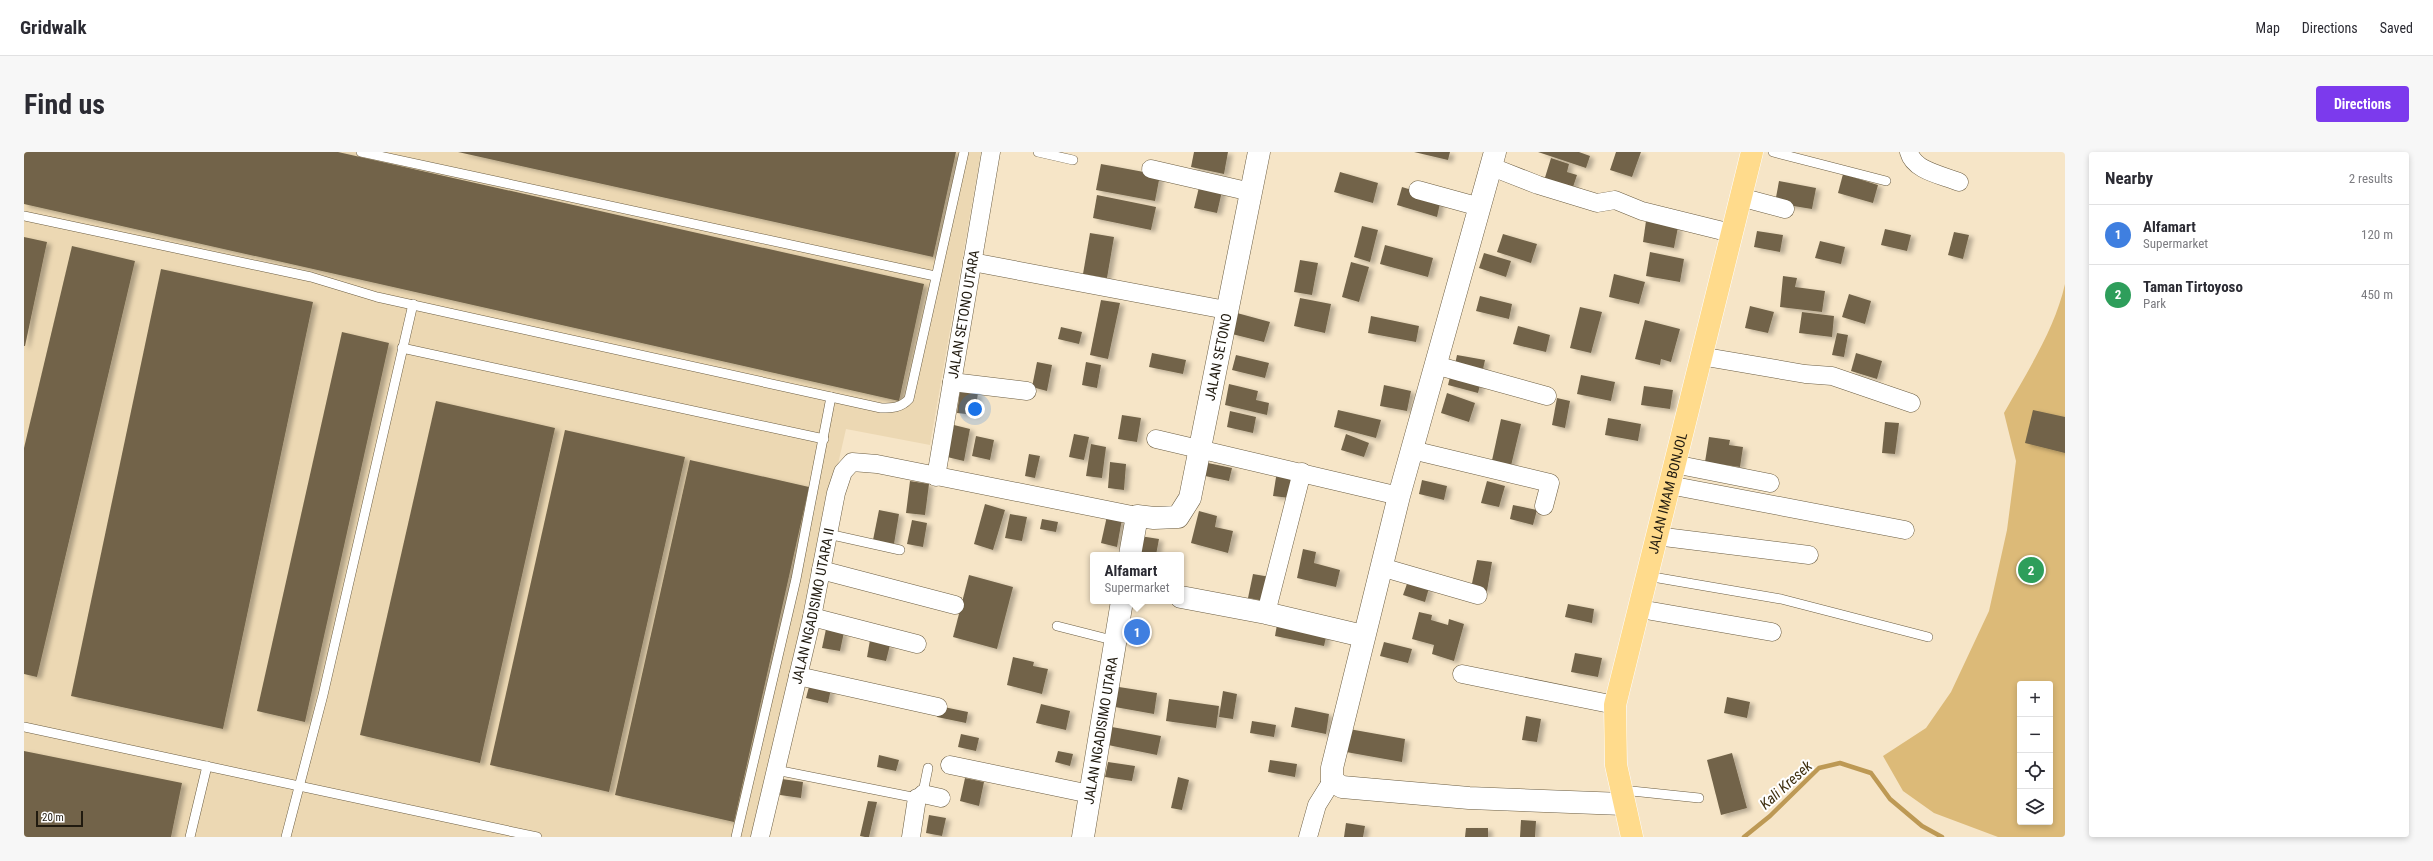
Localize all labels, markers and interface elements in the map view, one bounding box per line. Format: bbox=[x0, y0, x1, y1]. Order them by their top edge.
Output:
text: Gridwalk bbox=[20, 16, 86, 39]
text: Map bbox=[2256, 20, 2280, 36]
text: Directions bbox=[2302, 20, 2358, 36]
text: Saved bbox=[2380, 20, 2413, 36]
button: Directions bbox=[2316, 86, 2409, 122]
text: Find us bbox=[24, 88, 105, 121]
text: Nearby bbox=[2105, 168, 2153, 188]
text: 2 results bbox=[2349, 171, 2393, 186]
text: Alfamart bbox=[2143, 218, 2196, 236]
text: 1 bbox=[2115, 227, 2121, 242]
text: 120 m bbox=[2361, 227, 2393, 242]
text: Supermarket bbox=[2143, 236, 2208, 251]
street label: JALAN SETONO UTARA bbox=[945, 249, 982, 380]
text: Taman Tirtoyoso bbox=[2143, 278, 2243, 296]
text: 2 bbox=[2115, 287, 2121, 302]
text: 450 m bbox=[2361, 287, 2393, 302]
text: Park bbox=[2143, 296, 2166, 311]
street label: JALAN SETONO bbox=[1202, 312, 1235, 402]
your location bbox=[965, 399, 985, 419]
street label: JALAN IMAM BONJOL bbox=[1645, 431, 1690, 555]
street label: JALAN NGADISIMO UTARA II bbox=[788, 526, 837, 686]
popup bbox=[1090, 552, 1184, 604]
pin: 2 bbox=[2018, 555, 2044, 585]
text: Alfamart bbox=[1104, 562, 1157, 580]
text: Supermarket bbox=[1104, 580, 1170, 595]
pin: 1 bbox=[1124, 617, 1150, 647]
street label: JALAN NGADISIMO UTARA bbox=[1081, 656, 1121, 805]
map controls bbox=[2017, 681, 2053, 825]
button: + bbox=[2017, 681, 2053, 717]
button: − bbox=[2017, 717, 2053, 753]
button: locate bbox=[2017, 753, 2053, 789]
water label: Kali Kresek bbox=[1756, 757, 1816, 813]
button: layers bbox=[2017, 789, 2053, 825]
scale bar bbox=[36, 809, 83, 828]
text: 20 m bbox=[42, 811, 64, 824]

